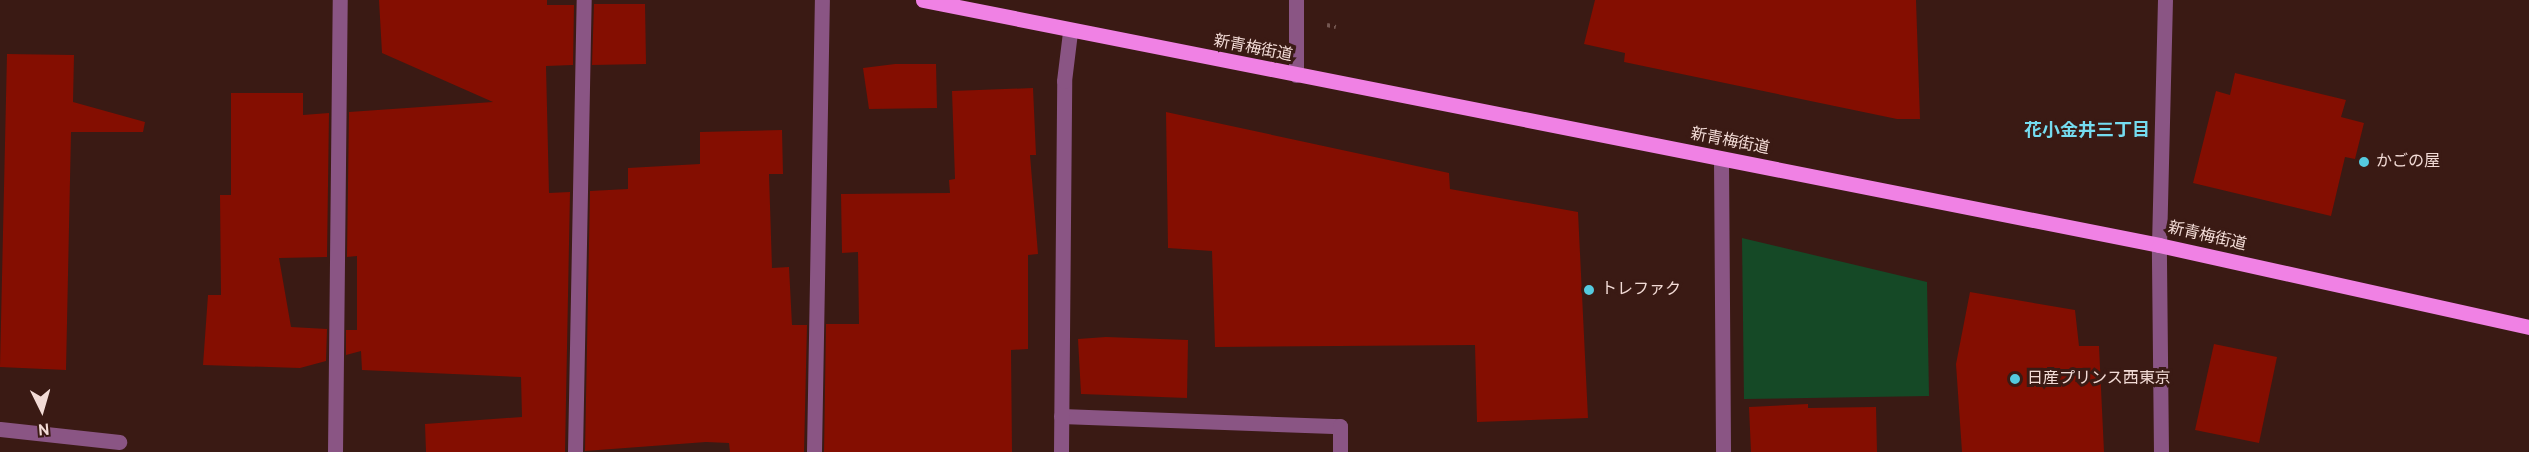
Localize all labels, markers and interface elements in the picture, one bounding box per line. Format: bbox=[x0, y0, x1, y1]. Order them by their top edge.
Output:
street label: 新青梅街道 bbox=[1212, 32, 1294, 66]
district label: 花小金井三丁目 bbox=[2024, 121, 2150, 143]
street label: 新青梅街道 bbox=[1689, 125, 1771, 159]
place label: かごの屋 bbox=[2376, 152, 2440, 172]
marker: かごの屋 bbox=[2357, 155, 2371, 169]
street label: 新青梅街道 bbox=[2166, 219, 2248, 255]
place label: トレファク bbox=[1601, 280, 1681, 300]
marker: トレファク bbox=[1582, 283, 1596, 297]
place label: 日産プリンス西東京 bbox=[2027, 369, 2171, 389]
marker: 日産プリンス西東京 bbox=[2008, 372, 2022, 386]
north arrow bbox=[12, 380, 72, 440]
text: N bbox=[37, 417, 50, 438]

